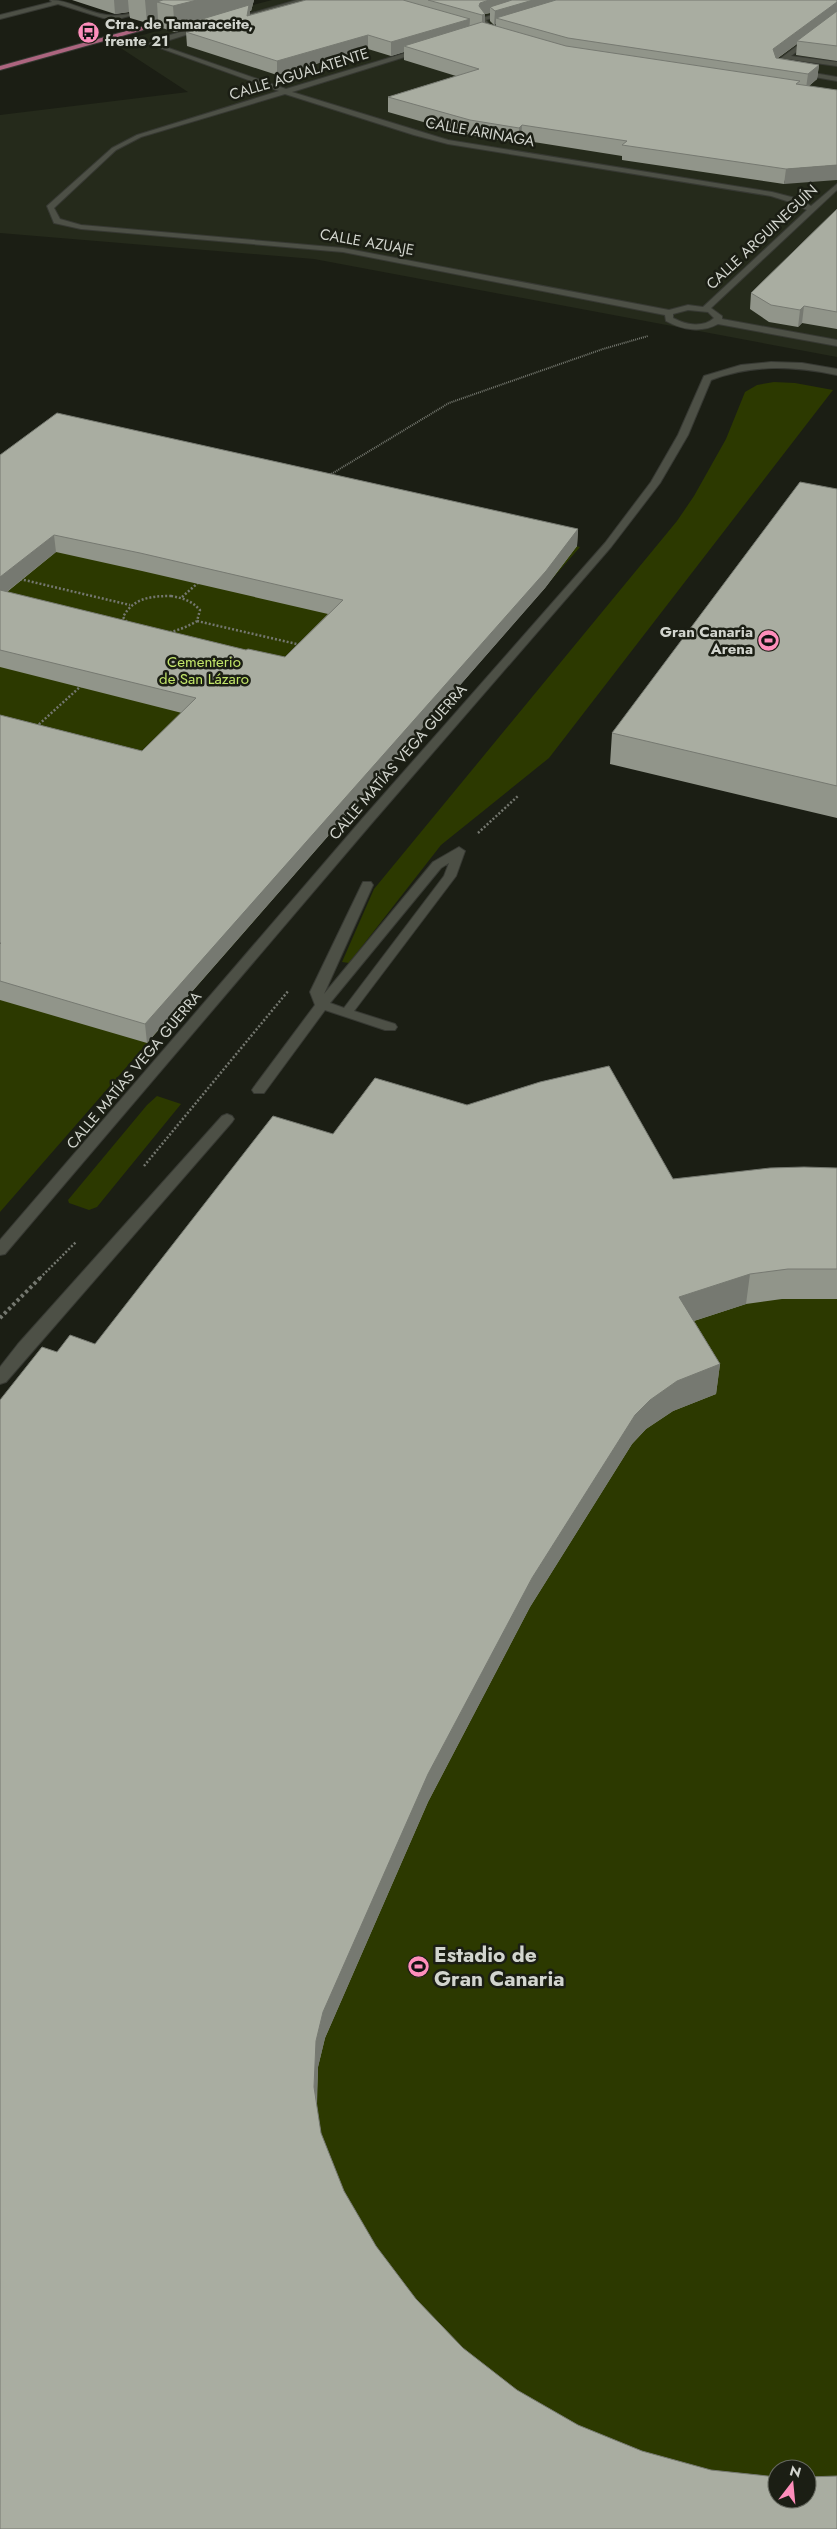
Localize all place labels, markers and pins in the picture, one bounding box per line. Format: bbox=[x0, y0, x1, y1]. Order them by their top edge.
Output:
place label: Ctra. de Tamaraceite, frente 21 bbox=[105, 13, 254, 52]
bus stop icon: Ctra. de Tamaraceite, frente 21 bbox=[77, 21, 101, 45]
place label: Gran Canaria Arena bbox=[660, 621, 753, 660]
sports icon: Gran Canaria Arena bbox=[757, 629, 781, 653]
place label: Estadio de Gran Canaria bbox=[434, 1940, 565, 1994]
sports icon: Estadio de Gran Canaria bbox=[406, 1955, 430, 1979]

